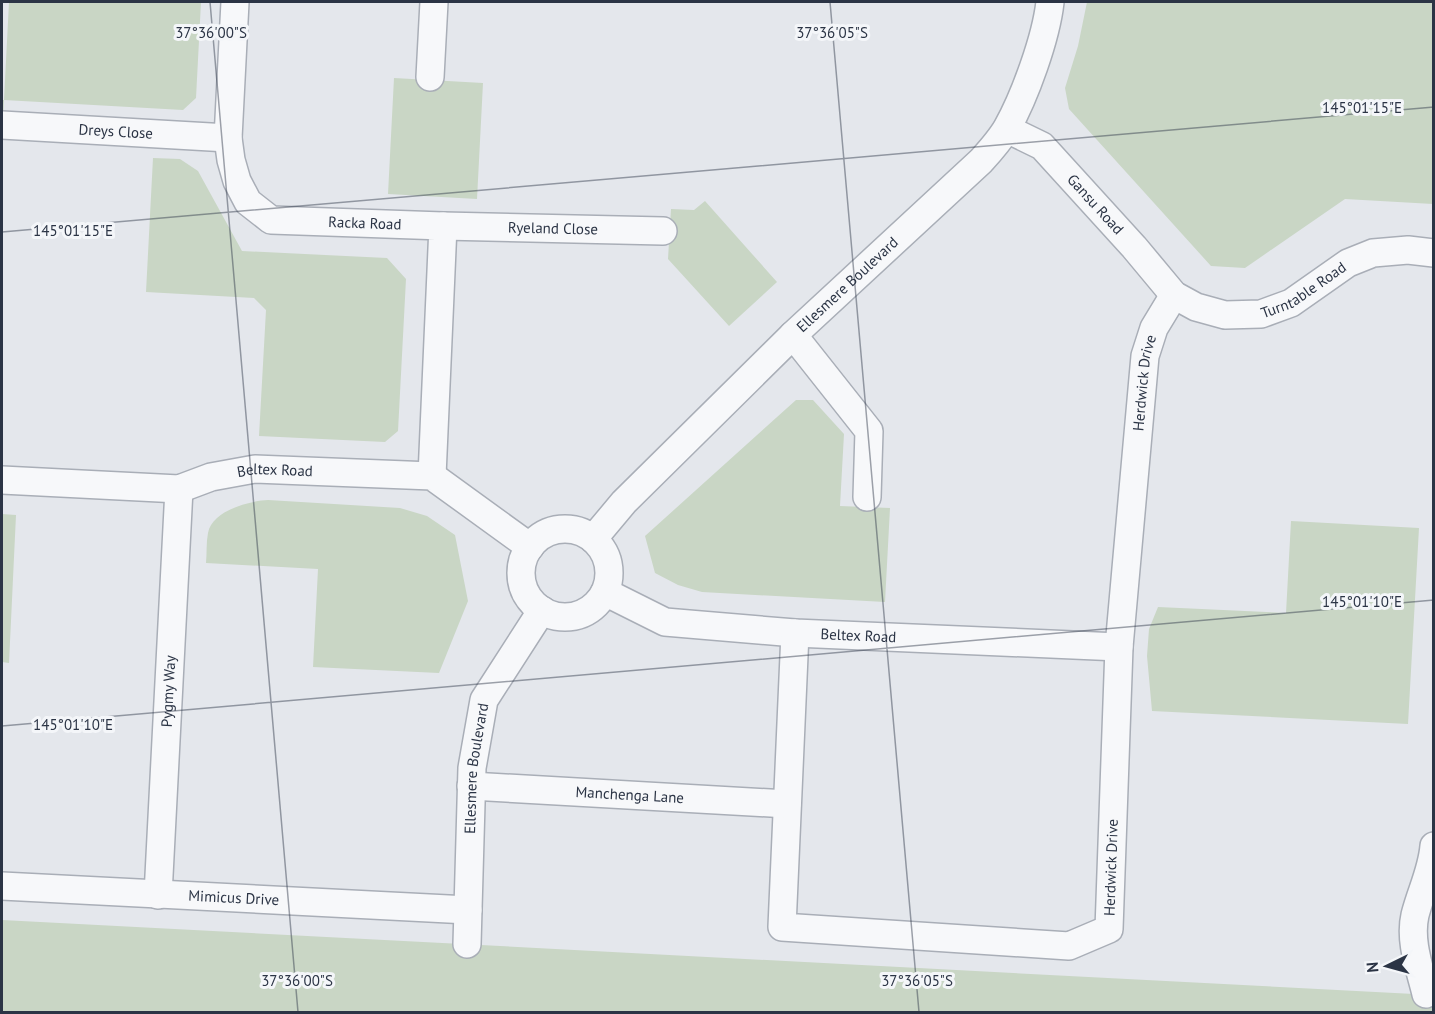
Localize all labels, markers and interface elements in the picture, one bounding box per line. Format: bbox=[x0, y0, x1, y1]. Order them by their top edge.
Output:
text: 37°36'00"S bbox=[175, 23, 247, 42]
text: 37°36'05"S bbox=[796, 23, 868, 42]
text: 145°01'15"E bbox=[1322, 98, 1402, 117]
street label: Dreys Close bbox=[78, 119, 154, 143]
street label: Gansu Road bbox=[1063, 170, 1128, 238]
street label: Racka Road bbox=[328, 212, 402, 234]
street label: Ryeland Close bbox=[508, 217, 598, 239]
text: 145°01'15"E bbox=[33, 221, 113, 240]
street label: Ellesmere Boulevard bbox=[792, 233, 902, 336]
street label: Turntable Road bbox=[1258, 257, 1350, 322]
street label: Herdwick Drive bbox=[1128, 332, 1160, 432]
street label: Beltex Road bbox=[235, 459, 313, 481]
text: 145°01'10"E bbox=[1322, 592, 1402, 611]
street label: Beltex Road bbox=[820, 624, 897, 646]
street label: Pygmy Way bbox=[157, 655, 179, 728]
street label: Ellesmere Boulevard bbox=[460, 701, 492, 834]
text: 145°01'10"E bbox=[33, 715, 113, 734]
street label: Manchenga Lane bbox=[575, 782, 685, 807]
street label: Herdwick Drive bbox=[1099, 819, 1122, 916]
street label: Mimicus Drive bbox=[188, 886, 280, 909]
north arrow bbox=[1357, 936, 1417, 996]
text: N bbox=[1362, 961, 1382, 973]
text: 37°36'00"S bbox=[261, 971, 333, 990]
text: 37°36'05"S bbox=[881, 971, 953, 990]

